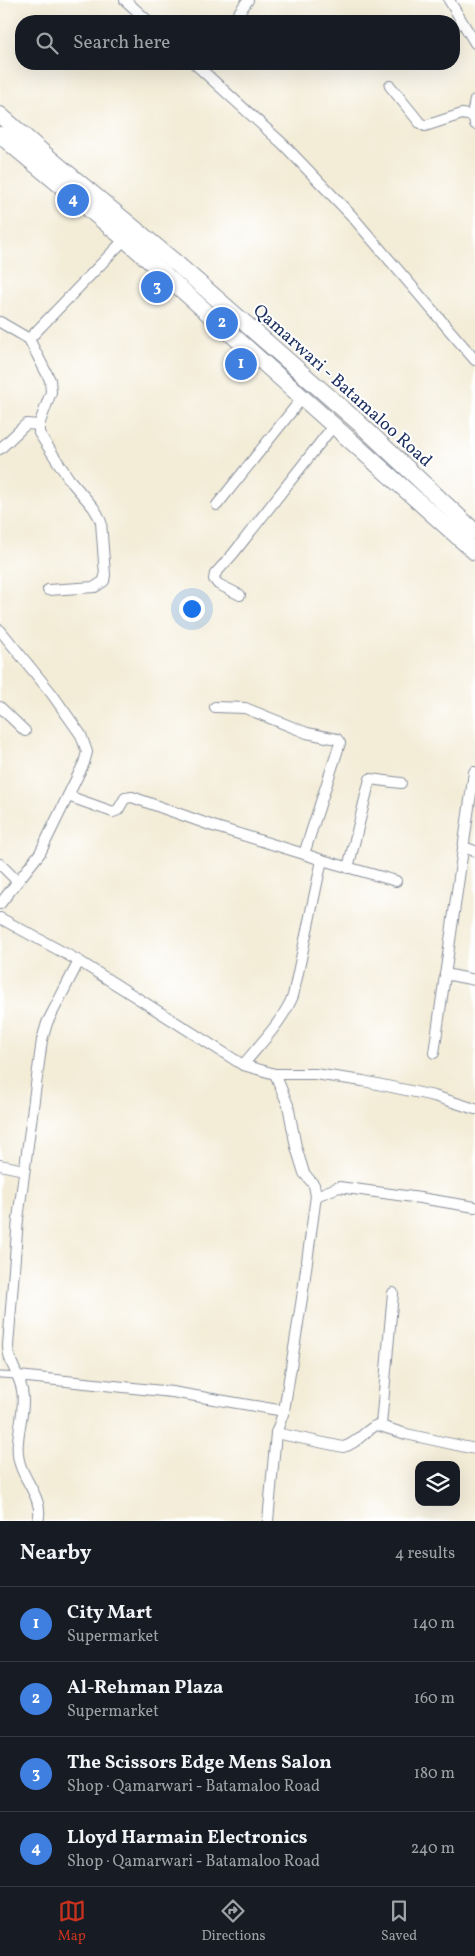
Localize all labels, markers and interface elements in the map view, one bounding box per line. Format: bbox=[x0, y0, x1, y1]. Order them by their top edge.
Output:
search box bbox=[15, 15, 460, 70]
icon: search bbox=[33, 29, 61, 57]
text: Search here bbox=[73, 30, 170, 56]
pin: 4 bbox=[57, 181, 89, 219]
pin: 3 bbox=[141, 268, 173, 306]
street label: Qamarwari - Batamaloo Road bbox=[247, 299, 437, 473]
pin: 2 bbox=[206, 304, 238, 342]
pin: 1 bbox=[225, 345, 257, 383]
your location bbox=[179, 596, 205, 622]
map controls bbox=[415, 1461, 460, 1506]
button: layers bbox=[415, 1461, 460, 1506]
text: Nearby bbox=[20, 1539, 91, 1568]
text: 4 results bbox=[395, 1543, 455, 1565]
text: City Mart bbox=[67, 1600, 152, 1626]
text: 1 bbox=[33, 1613, 39, 1635]
text: 140 m bbox=[413, 1613, 455, 1635]
text: Supermarket bbox=[67, 1626, 159, 1648]
text: Al-Rehman Plaza bbox=[67, 1675, 223, 1701]
text: 2 bbox=[32, 1688, 40, 1710]
text: 160 m bbox=[414, 1688, 455, 1710]
text: Supermarket bbox=[67, 1701, 159, 1723]
text: The Scissors Edge Mens Salon bbox=[67, 1750, 332, 1776]
text: 3 bbox=[32, 1763, 40, 1785]
text: 180 m bbox=[414, 1763, 455, 1785]
text: Shop · Qamarwari - Batamaloo Road bbox=[67, 1776, 320, 1798]
text: Lloyd Harmain Electronics bbox=[67, 1825, 308, 1851]
text: 4 bbox=[31, 1838, 41, 1860]
text: 240 m bbox=[411, 1838, 455, 1860]
text: Shop · Qamarwari - Batamaloo Road bbox=[67, 1851, 320, 1873]
tab: Map bbox=[58, 1897, 86, 1946]
tab: Directions bbox=[201, 1897, 266, 1946]
tab: Saved bbox=[381, 1897, 417, 1946]

